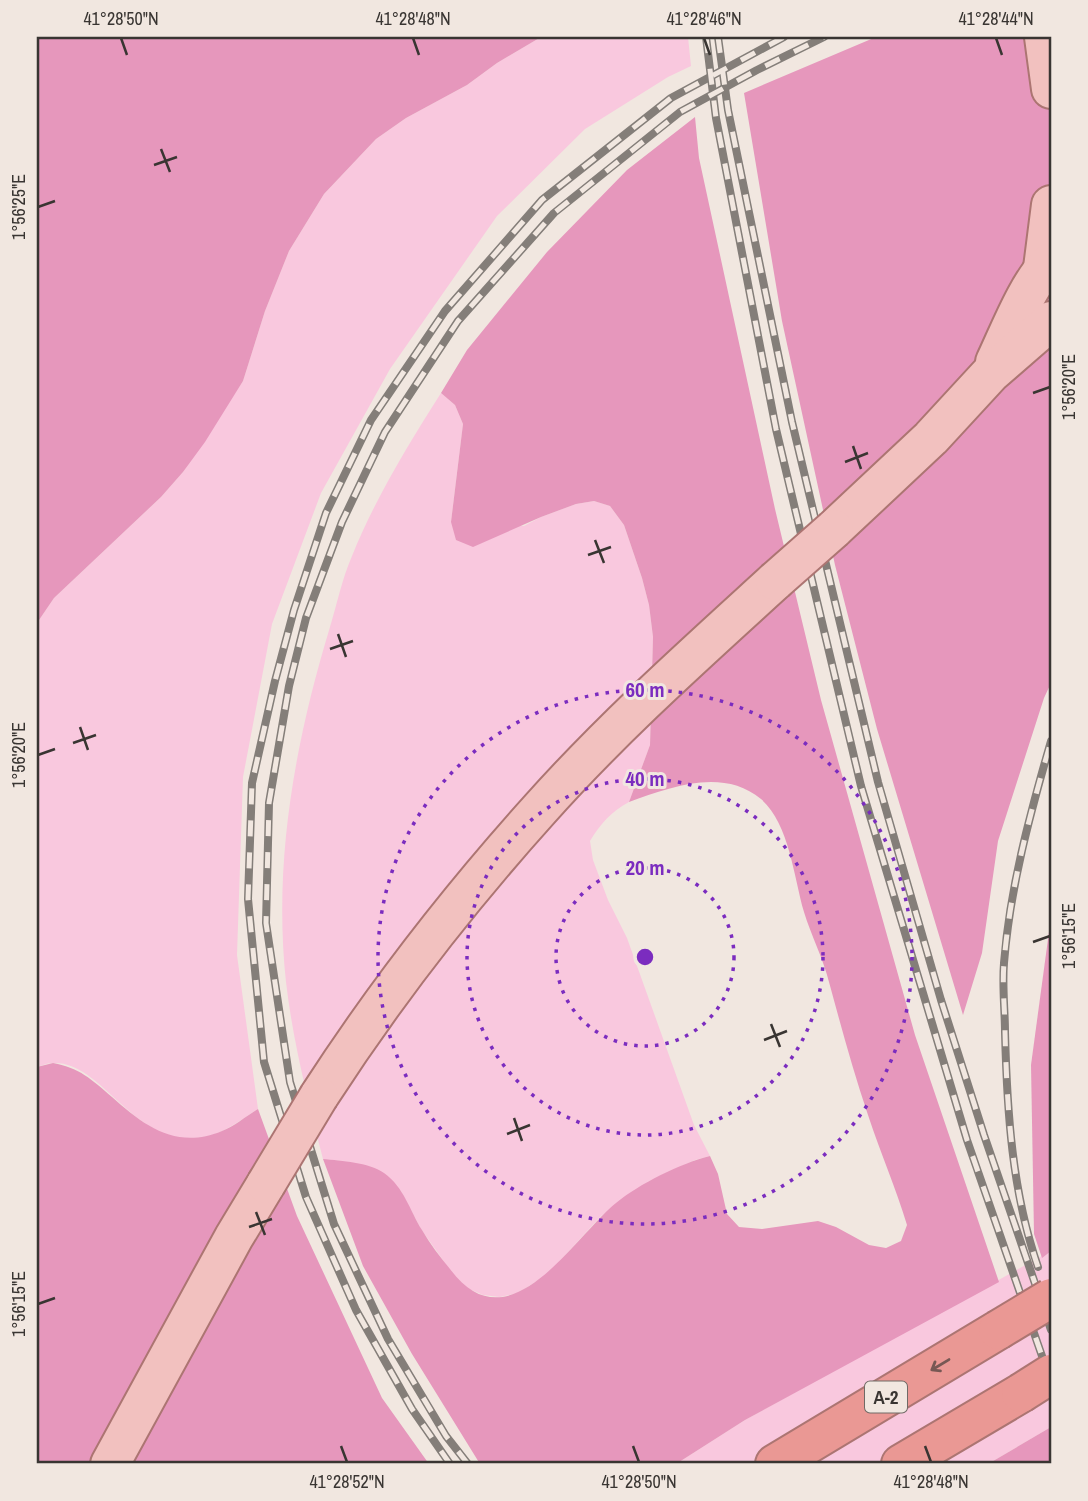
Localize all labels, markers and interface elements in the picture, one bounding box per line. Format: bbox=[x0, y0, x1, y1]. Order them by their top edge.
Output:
text: 41°28'50"N bbox=[83, 6, 159, 31]
text: 41°28'48"N bbox=[375, 6, 451, 31]
text: 41°28'46"N bbox=[666, 6, 742, 31]
text: 41°28'44"N bbox=[958, 6, 1034, 31]
text: 1°56'25"E bbox=[6, 174, 31, 240]
text: 1°56'20"E bbox=[1056, 354, 1081, 420]
text: 60 m bbox=[625, 675, 665, 704]
text: 1°56'20"E bbox=[6, 722, 31, 788]
text: 40 m bbox=[625, 764, 665, 793]
text: 20 m bbox=[625, 853, 665, 882]
text: 1°56'15"E bbox=[1056, 903, 1081, 969]
centre of rings bbox=[633, 945, 657, 969]
text: 1°56'15"E bbox=[6, 1271, 31, 1337]
one-way arrow bbox=[930, 1358, 950, 1372]
road number: A-2 bbox=[865, 1382, 907, 1413]
text: 41°28'52"N bbox=[309, 1469, 385, 1494]
text: 41°28'50"N bbox=[601, 1469, 677, 1494]
text: 41°28'48"N bbox=[893, 1469, 969, 1494]

